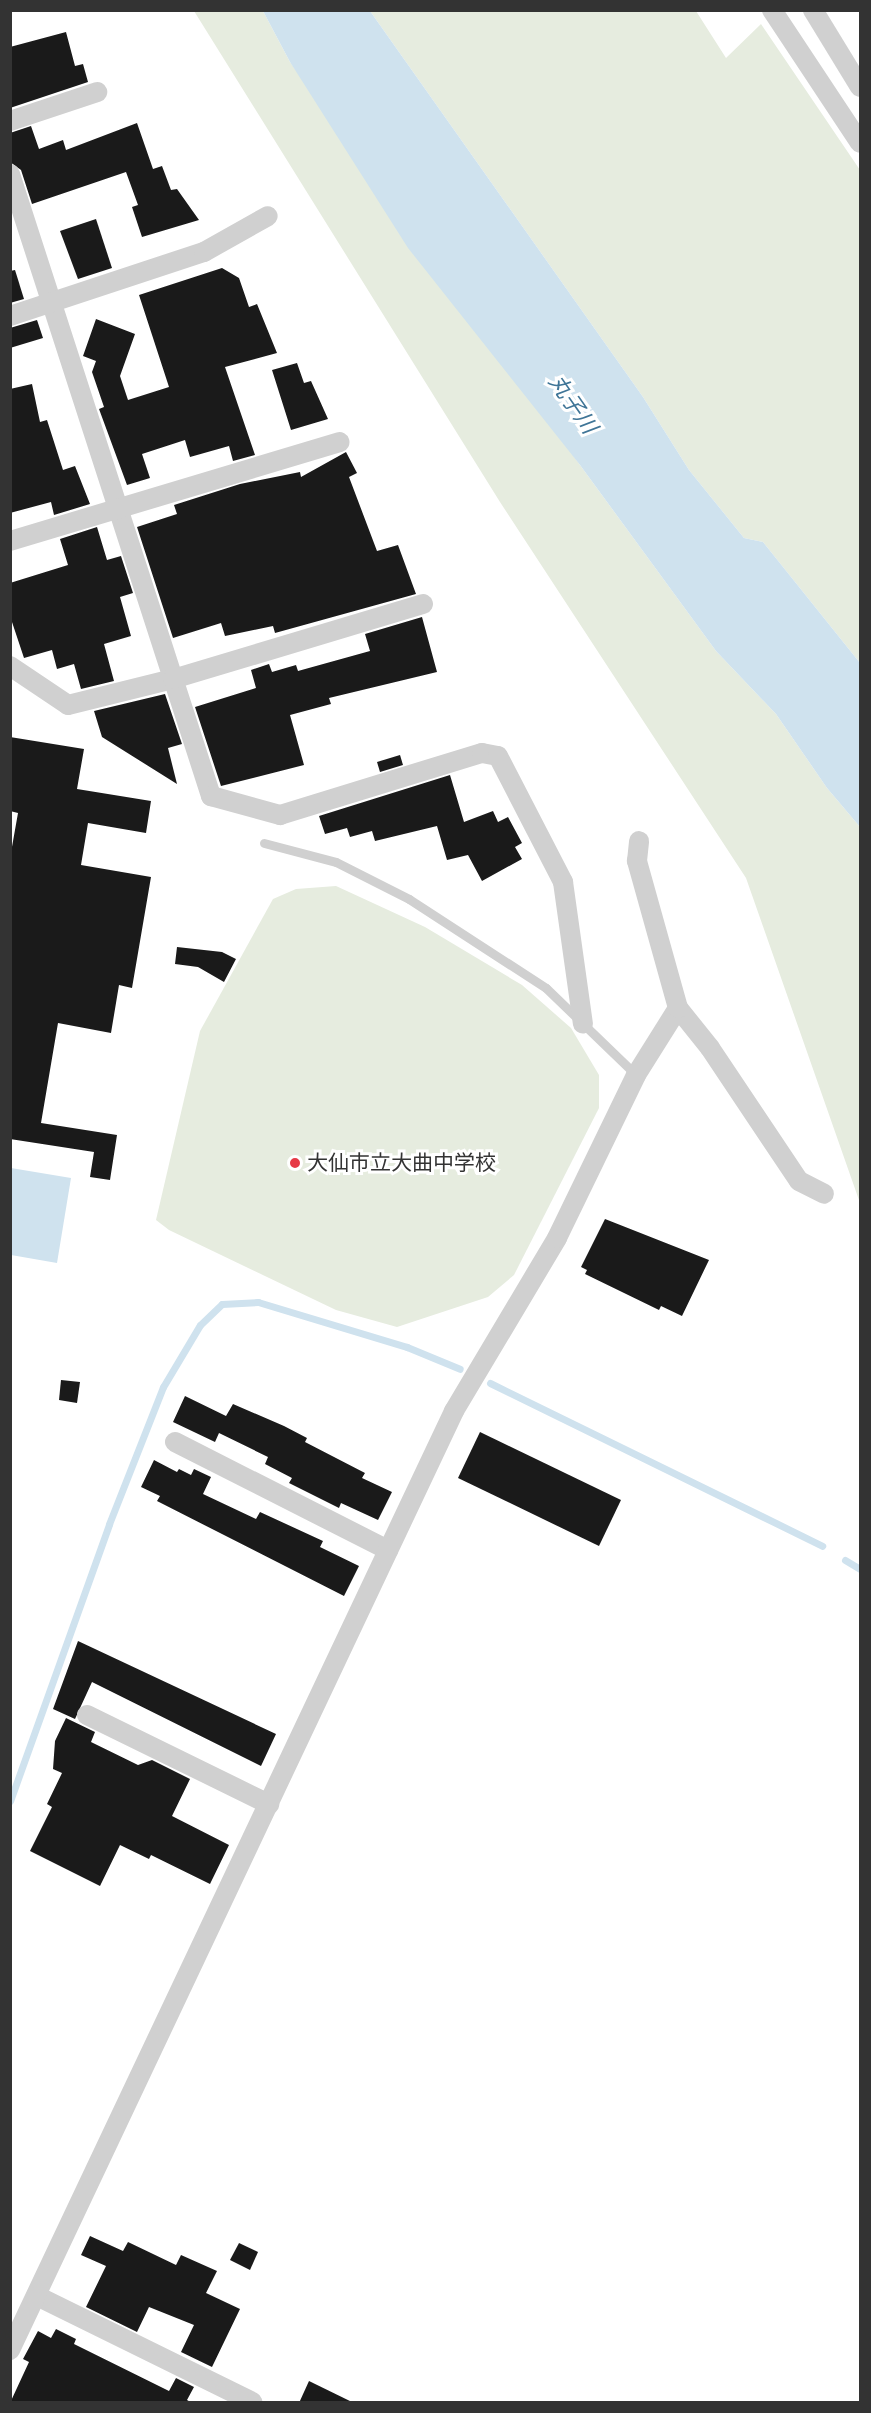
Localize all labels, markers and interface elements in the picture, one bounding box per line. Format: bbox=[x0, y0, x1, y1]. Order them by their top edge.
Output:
water label: 丸子川 bbox=[543, 369, 603, 439]
place label: 大仙市立大曲中学校 bbox=[307, 1150, 496, 1176]
marker: 大仙市立大曲中学校 bbox=[288, 1156, 302, 1170]

